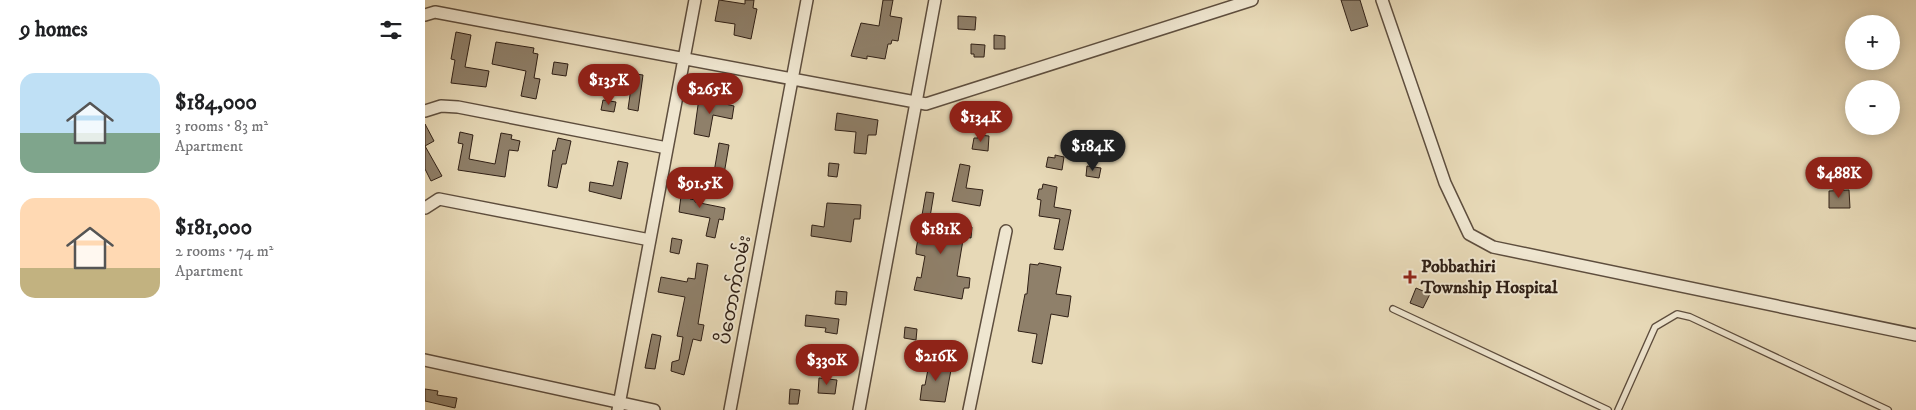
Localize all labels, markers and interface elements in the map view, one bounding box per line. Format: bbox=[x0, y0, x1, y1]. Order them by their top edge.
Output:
map controls bbox=[1845, 15, 1900, 135]
button: + bbox=[1845, 15, 1900, 70]
icon: filters bbox=[377, 16, 405, 44]
text: 9 homes bbox=[20, 17, 88, 43]
pin: $135K bbox=[574, 64, 644, 106]
text: $135K bbox=[589, 70, 629, 90]
pin: $265K bbox=[675, 72, 745, 115]
text: $265K bbox=[688, 79, 732, 99]
button: − bbox=[1845, 80, 1900, 135]
text: $184,000 bbox=[175, 90, 257, 116]
icon: home bbox=[60, 93, 120, 153]
pin: $134K bbox=[946, 100, 1016, 143]
text: $134K bbox=[960, 107, 1002, 127]
text: 3 rooms · 83 m² bbox=[175, 116, 268, 136]
pin: $184K bbox=[1058, 130, 1128, 172]
text: Apartment bbox=[175, 136, 243, 156]
text: $184K bbox=[1071, 136, 1115, 156]
pin: $488K bbox=[1804, 156, 1874, 199]
text: $488K bbox=[1816, 163, 1862, 183]
pin: $91.5K bbox=[659, 166, 741, 209]
text: $91.5K bbox=[677, 173, 723, 193]
pin: $181K bbox=[906, 212, 976, 255]
text: $181,000 bbox=[175, 215, 252, 241]
icon: home bbox=[60, 218, 120, 278]
text: $181K bbox=[921, 219, 961, 239]
street label: ပိတောက်လမ်း bbox=[710, 233, 756, 346]
text: 2 rooms · 74 m² bbox=[175, 241, 273, 261]
place label: Pobbathiri Township Hospital bbox=[1420, 256, 1558, 299]
text: Apartment bbox=[175, 261, 243, 281]
marker: Pobbathiri Township Hospital bbox=[1403, 270, 1417, 284]
pin: $216K bbox=[901, 340, 971, 382]
pin: $330K bbox=[792, 344, 862, 386]
text: $216K bbox=[915, 346, 957, 366]
text: $330K bbox=[807, 350, 847, 370]

